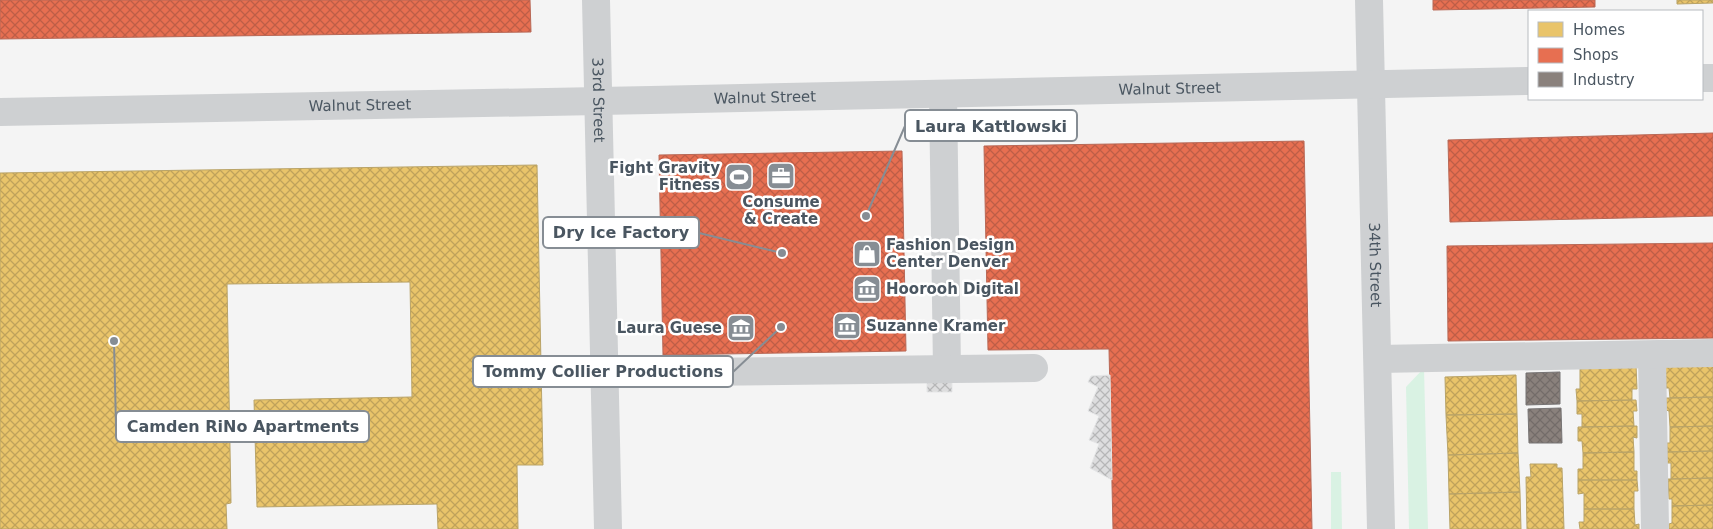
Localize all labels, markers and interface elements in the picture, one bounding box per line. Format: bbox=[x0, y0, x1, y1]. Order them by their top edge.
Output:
legend bbox=[1528, 10, 1703, 100]
text: Homes bbox=[1573, 21, 1625, 39]
text: Shops bbox=[1573, 46, 1619, 64]
street label: 33rd Street bbox=[588, 57, 608, 143]
text: Industry bbox=[1573, 71, 1635, 89]
street label: Walnut Street bbox=[1118, 79, 1221, 99]
street label: Walnut Street bbox=[713, 87, 816, 108]
street label: Walnut Street bbox=[308, 95, 411, 115]
callout: Laura Kattlowski bbox=[905, 110, 1077, 141]
text: Laura Kattlowski bbox=[915, 117, 1067, 136]
place label: Fight Gravity Fitness bbox=[609, 159, 720, 194]
office icon: Consume & Create bbox=[766, 161, 796, 191]
sports icon: Fight Gravity Fitness bbox=[724, 162, 754, 192]
place label: Consume & Create bbox=[742, 193, 820, 228]
callout: Dry Ice Factory bbox=[543, 217, 699, 248]
street label: 34th Street bbox=[1365, 222, 1385, 308]
text: Dry Ice Factory bbox=[553, 223, 690, 242]
place label: Fashion Design Center Denver bbox=[886, 236, 1015, 271]
shop icon: Fashion Design Center Denver bbox=[852, 239, 882, 269]
museum icon: Hoorooh Digital bbox=[852, 274, 882, 304]
place label: Hoorooh Digital bbox=[886, 280, 1019, 298]
museum icon: Suzanne Kramer bbox=[832, 311, 862, 341]
museum icon: Laura Guese bbox=[726, 313, 756, 343]
place label: Suzanne Kramer bbox=[866, 317, 1006, 335]
place label: Laura Guese bbox=[617, 319, 722, 337]
callout: Tommy Collier Productions bbox=[473, 356, 733, 387]
text: Tommy Collier Productions bbox=[483, 362, 723, 381]
callout: Camden RiNo Apartments bbox=[116, 411, 369, 442]
text: Camden RiNo Apartments bbox=[127, 417, 359, 436]

